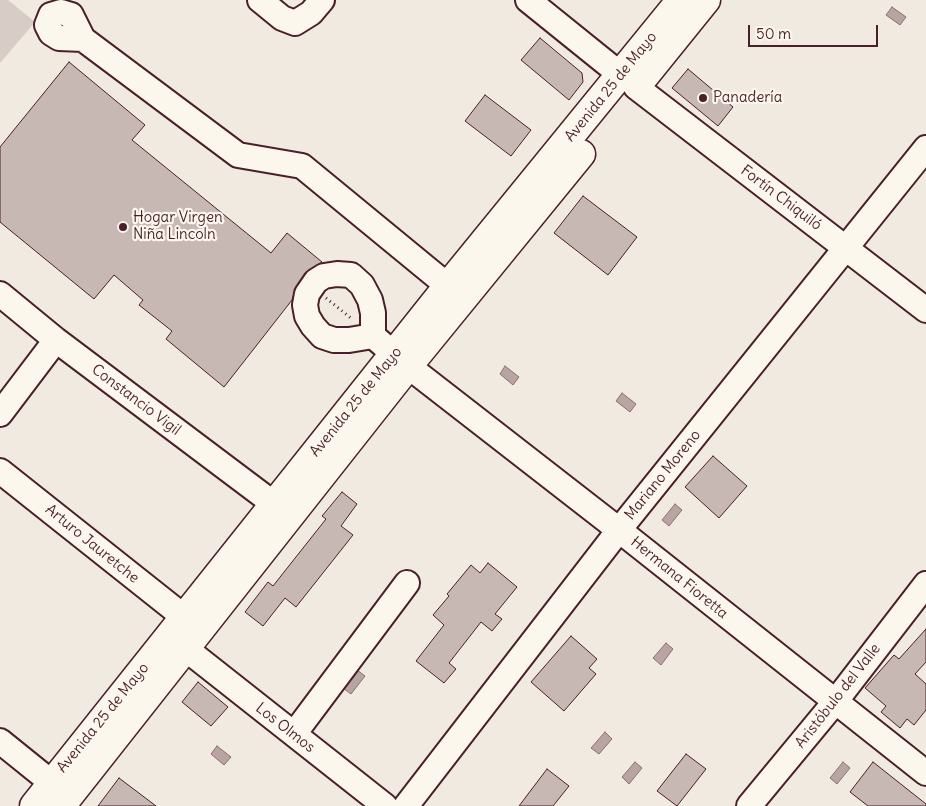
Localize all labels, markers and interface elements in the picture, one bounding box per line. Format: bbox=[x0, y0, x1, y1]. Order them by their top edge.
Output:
scale bar bbox=[751, 15, 881, 47]
text: 50 m bbox=[756, 24, 791, 43]
street label: Avenida 25 de Mayo bbox=[561, 28, 661, 146]
place label: Panadería bbox=[713, 89, 782, 107]
marker: Panadería bbox=[697, 92, 709, 104]
street label: Fortín Chiquiló bbox=[737, 162, 825, 234]
place label: Hogar Virgen Niña Lincoln bbox=[133, 209, 223, 244]
marker: Hogar Virgen Niña Lincoln bbox=[117, 221, 129, 233]
street label: Avenida 25 de Mayo bbox=[306, 343, 406, 461]
street label: Constancio Vigil bbox=[88, 361, 184, 439]
street label: Mariano Moreno bbox=[621, 426, 705, 524]
street label: Arturo Jauretche bbox=[41, 501, 143, 587]
street label: Hermana Fioretta bbox=[627, 533, 731, 623]
street label: Aristóbulo del Valle bbox=[792, 640, 884, 752]
street label: Avenida 25 de Mayo bbox=[53, 659, 153, 777]
street label: Los Olmos bbox=[252, 699, 318, 757]

